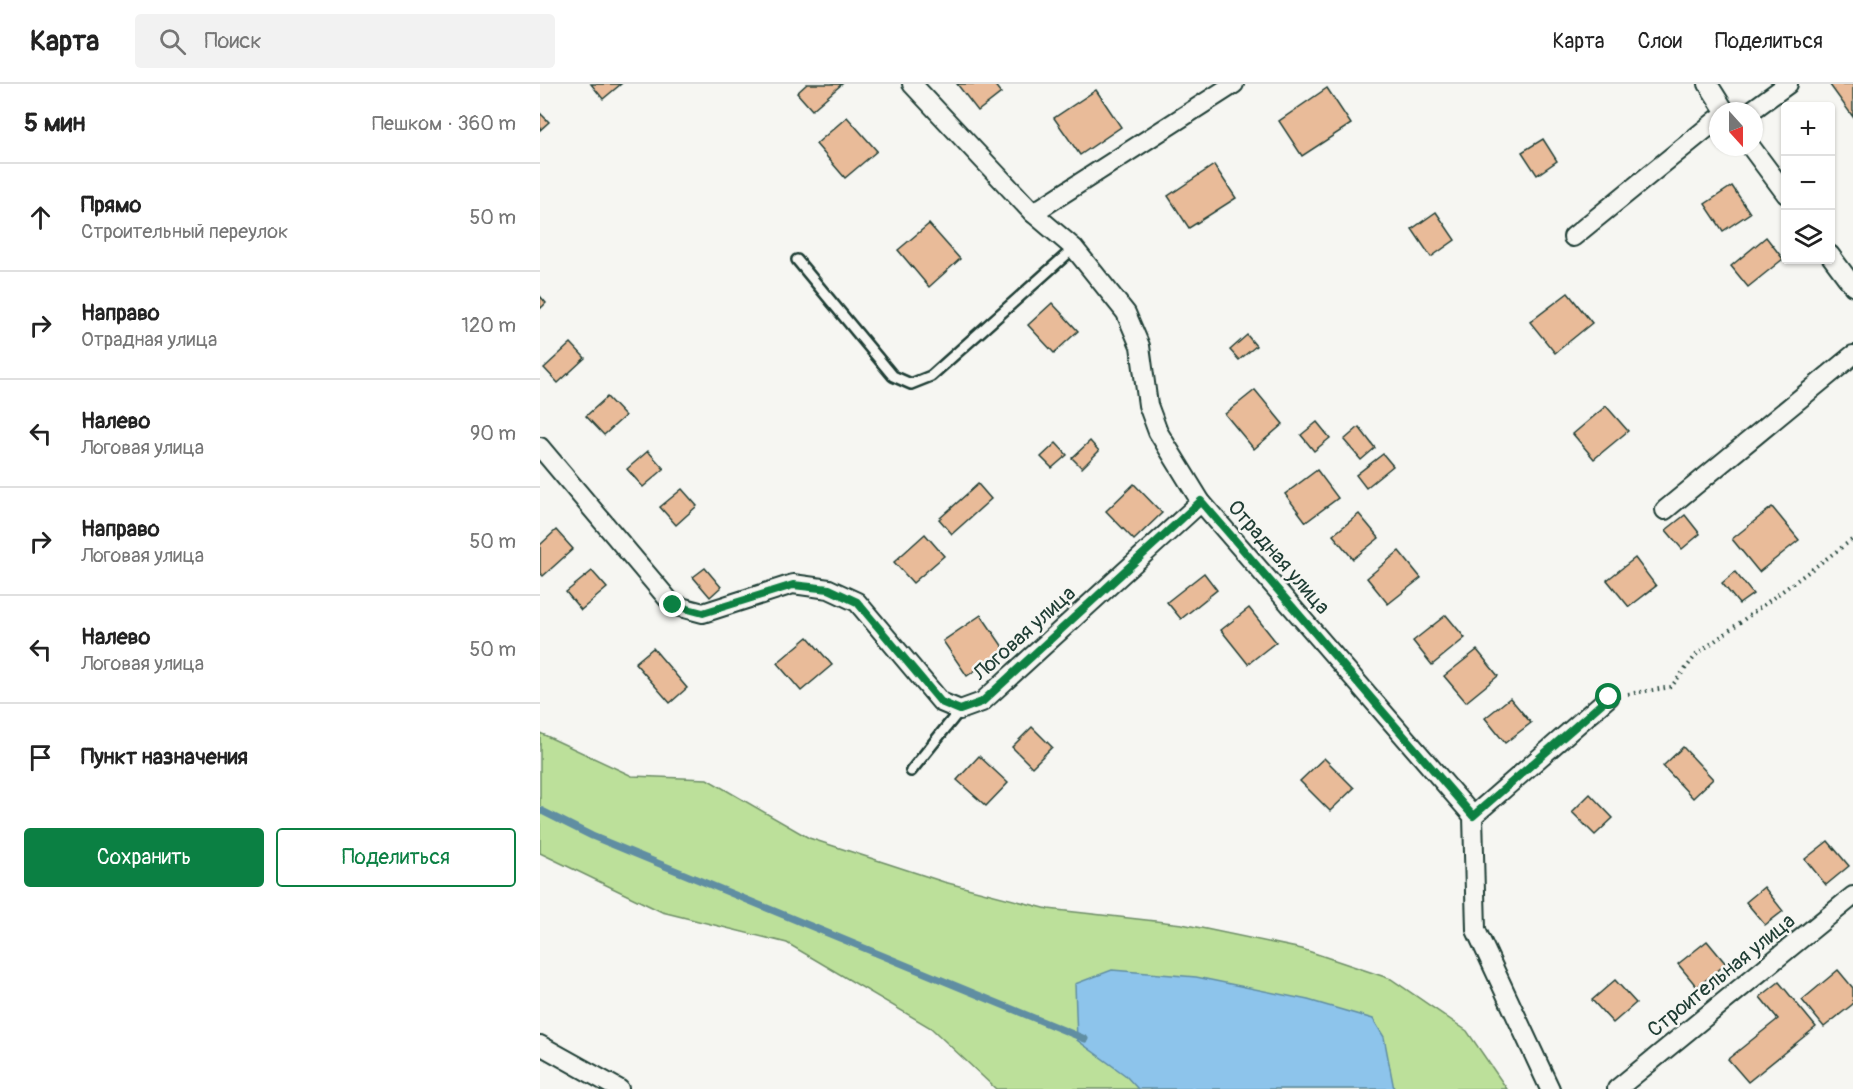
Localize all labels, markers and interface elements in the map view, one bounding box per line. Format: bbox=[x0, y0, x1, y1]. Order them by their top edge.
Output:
search box bbox=[135, 14, 555, 68]
text: Карта bbox=[30, 24, 99, 59]
icon: search bbox=[156, 25, 189, 58]
text: Поиск bbox=[204, 27, 262, 55]
text: Карта bbox=[1552, 28, 1604, 55]
text: Слои bbox=[1637, 28, 1682, 55]
text: Поделиться bbox=[1715, 28, 1823, 55]
north arrow bbox=[1709, 102, 1763, 156]
map controls bbox=[1781, 102, 1835, 264]
button: + bbox=[1781, 102, 1835, 156]
text: 5 мин bbox=[24, 107, 85, 139]
text: Пешком · 360 m bbox=[372, 111, 516, 136]
button: − bbox=[1781, 156, 1835, 210]
text: Прямо bbox=[81, 191, 141, 219]
icon: ahead bbox=[24, 201, 57, 234]
text: 50 m bbox=[469, 205, 516, 230]
button: layers bbox=[1781, 210, 1835, 264]
text: Строительный переулок bbox=[81, 219, 288, 244]
text: Направо bbox=[81, 299, 160, 327]
icon: right bbox=[24, 309, 57, 342]
text: 120 m bbox=[461, 313, 516, 338]
text: Отрадная улица bbox=[81, 327, 217, 352]
text: Налево bbox=[81, 407, 150, 435]
icon: left bbox=[24, 417, 57, 450]
text: 90 m bbox=[470, 421, 516, 446]
text: Логовая улица bbox=[81, 435, 204, 460]
street label: Отрадная улица bbox=[1221, 494, 1336, 620]
text: Направо bbox=[81, 515, 160, 543]
icon: right bbox=[24, 525, 57, 558]
text: 50 m bbox=[469, 529, 516, 554]
text: Логовая улица bbox=[81, 543, 204, 568]
street label: Логовая улица bbox=[967, 580, 1081, 687]
route end bbox=[659, 591, 685, 617]
text: Налево bbox=[81, 623, 150, 651]
icon: left bbox=[24, 633, 57, 666]
text: 50 m bbox=[469, 637, 516, 662]
text: Логовая улица bbox=[81, 651, 204, 676]
route start bbox=[1595, 683, 1621, 709]
icon: arrive bbox=[24, 741, 57, 774]
text: Пункт назначения bbox=[81, 743, 248, 771]
button: Сохранить bbox=[24, 828, 264, 887]
button: Поделиться bbox=[276, 828, 516, 887]
street label: Строительная улица bbox=[1642, 907, 1801, 1043]

